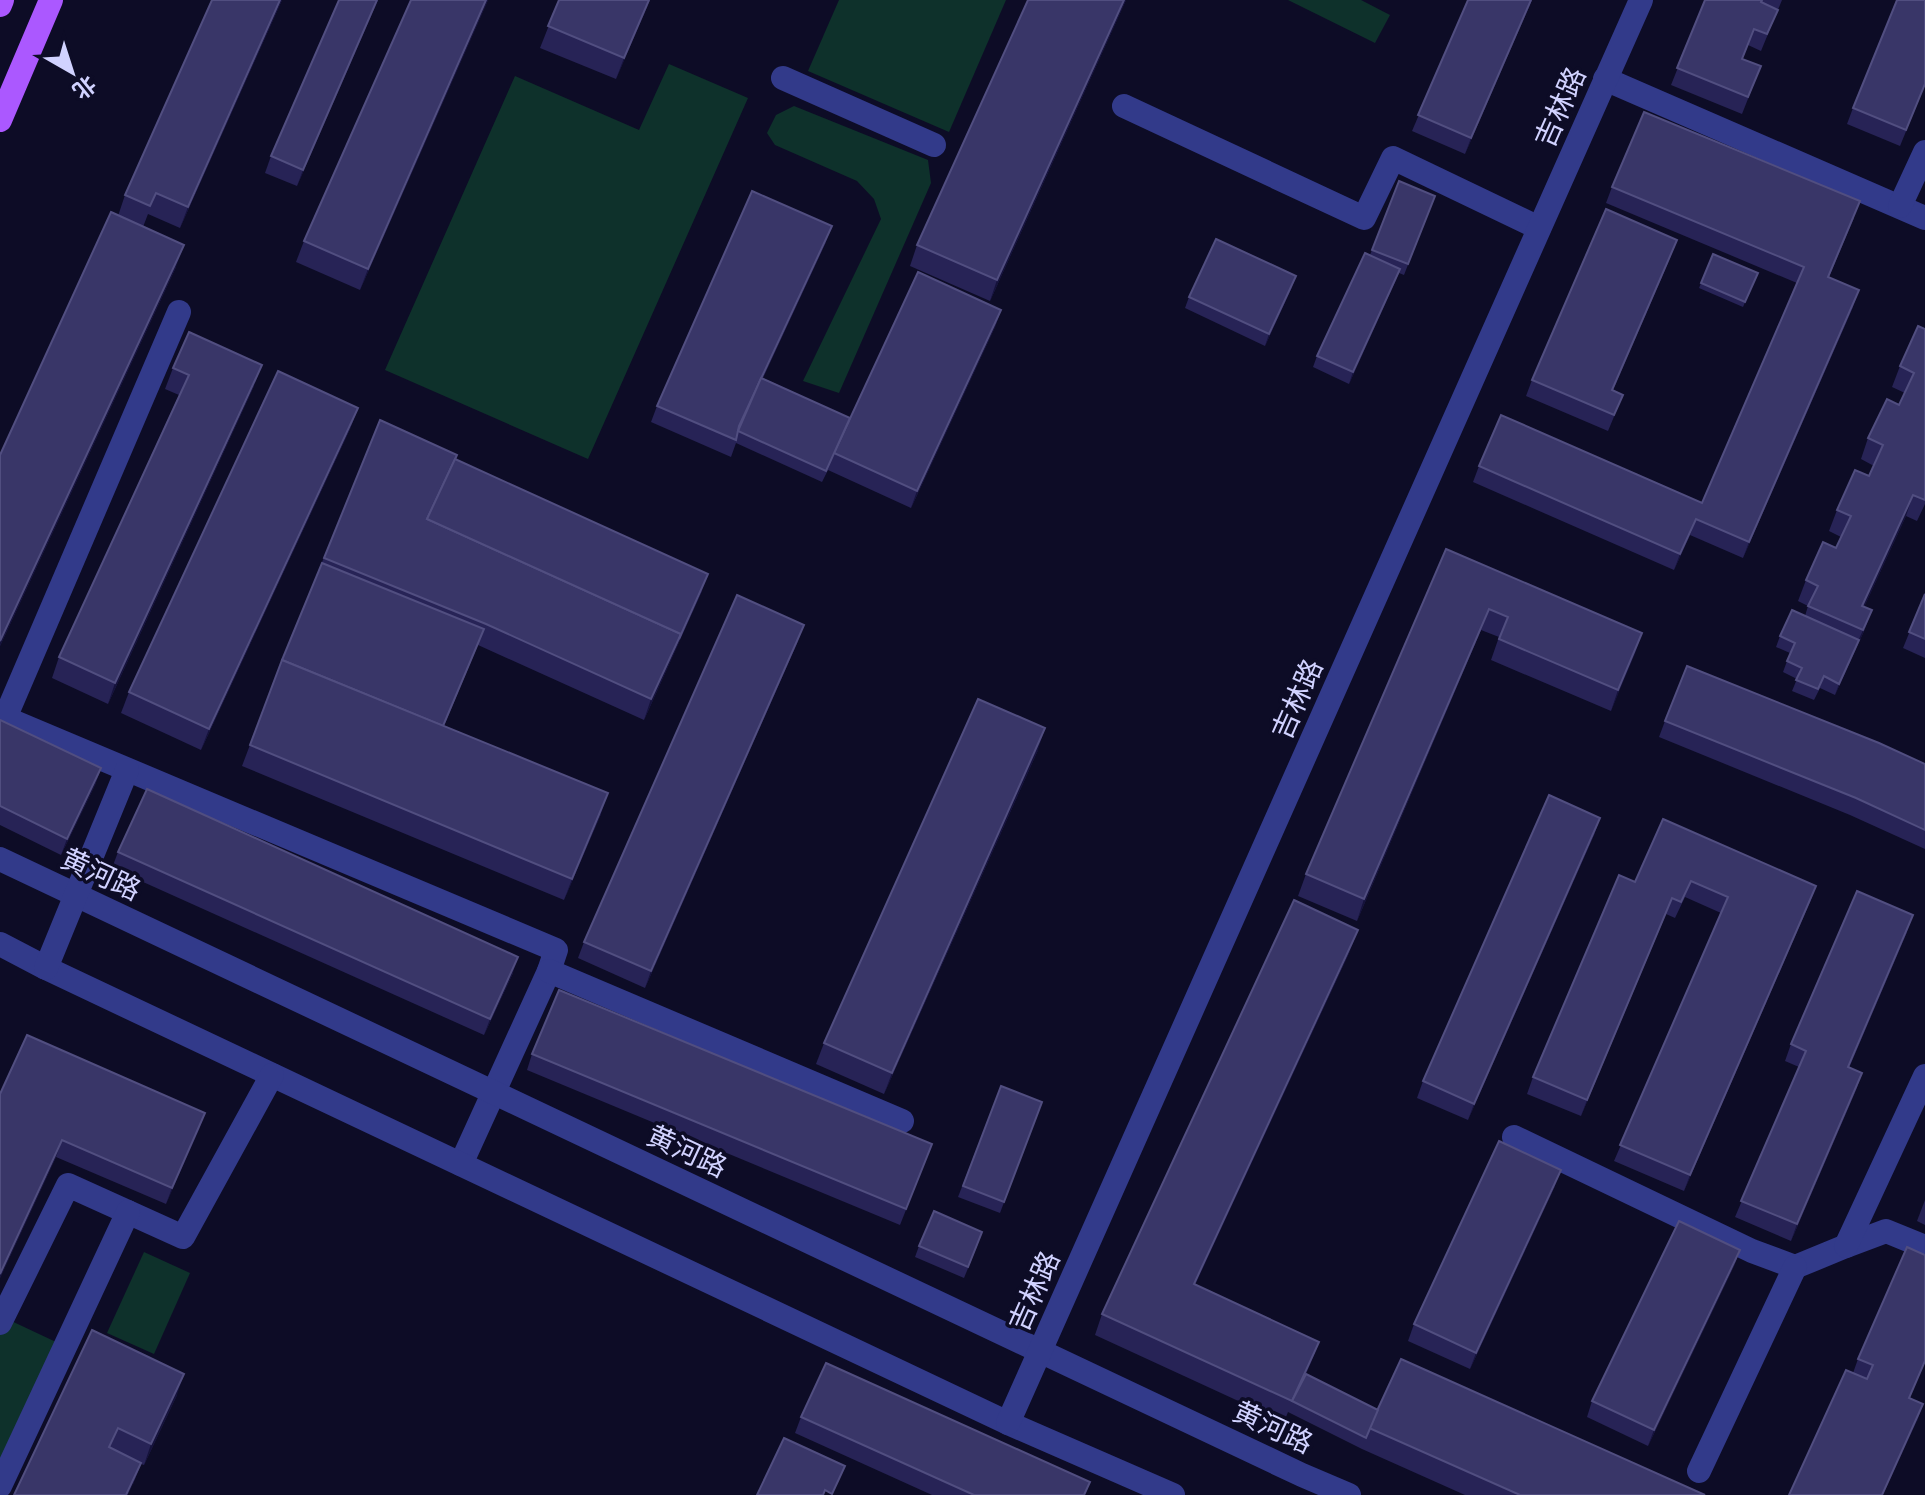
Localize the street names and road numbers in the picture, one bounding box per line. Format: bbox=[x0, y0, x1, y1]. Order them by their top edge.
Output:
street label: 吉林路 bbox=[1529, 63, 1592, 152]
street label: 吉林路 bbox=[1266, 655, 1329, 744]
street label: 黄河路 bbox=[56, 843, 145, 906]
street label: 黄河路 bbox=[642, 1120, 731, 1183]
street label: 吉林路 bbox=[1003, 1247, 1066, 1336]
street label: 黄河路 bbox=[1228, 1396, 1317, 1459]

